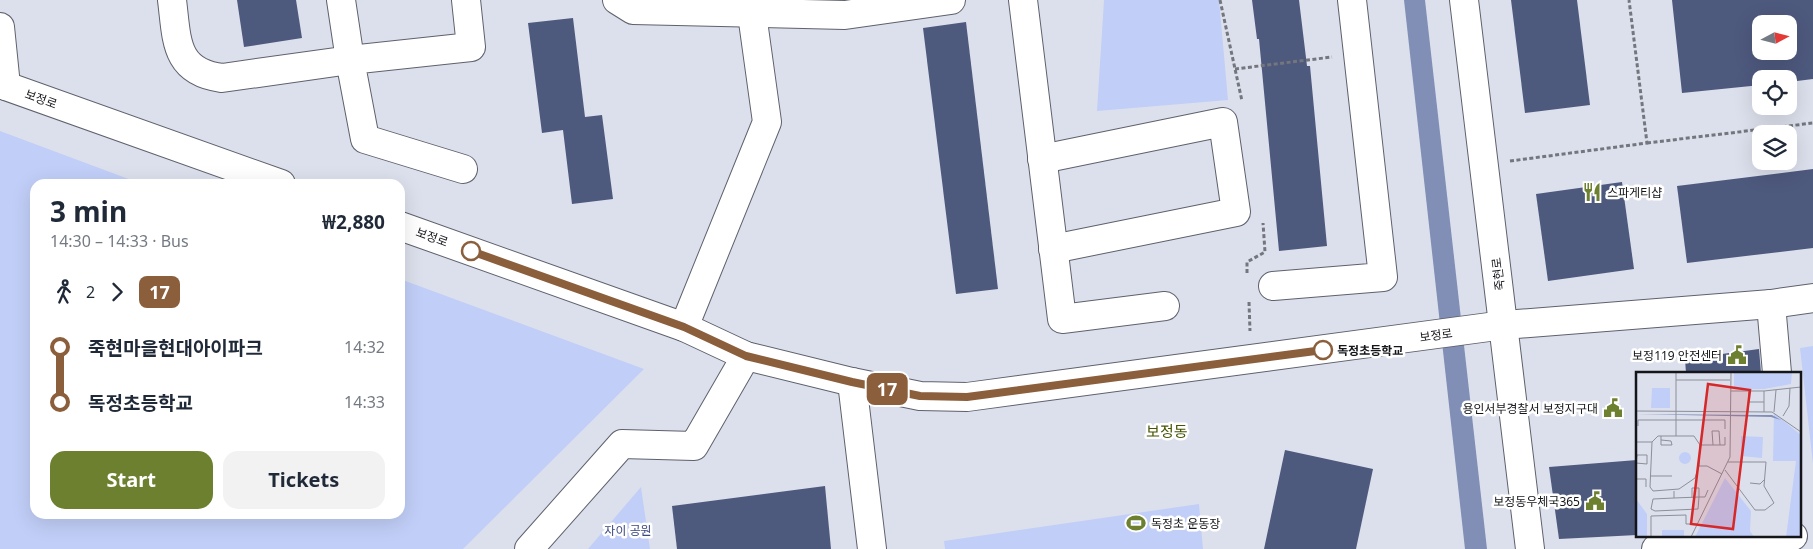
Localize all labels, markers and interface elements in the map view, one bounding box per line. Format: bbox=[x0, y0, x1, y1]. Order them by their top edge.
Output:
north arrow bbox=[1752, 15, 1798, 60]
map controls bbox=[1752, 15, 1797, 170]
button: locate bbox=[1752, 70, 1797, 115]
street label: 보정로 bbox=[23, 85, 59, 113]
button: layers bbox=[1752, 125, 1797, 170]
restaurant icon: 스파게티샵 bbox=[1581, 181, 1603, 203]
place label: 스파게티샵 bbox=[1607, 184, 1662, 201]
text: 3 min bbox=[50, 192, 127, 230]
text: ₩2,880 bbox=[322, 209, 385, 235]
street label: 보정로 bbox=[414, 223, 450, 251]
text: 14:30 – 14:33 · Bus bbox=[50, 230, 189, 252]
unlabelled marker bbox=[461, 241, 481, 261]
street label: 죽현로 bbox=[1488, 257, 1508, 291]
icon: walk bbox=[50, 278, 78, 306]
icon: forward bbox=[103, 278, 131, 306]
text: 17 bbox=[149, 280, 170, 304]
text: 2 bbox=[86, 281, 95, 303]
street label: 보정로 bbox=[1418, 324, 1454, 346]
text: 죽현마을현대아이파크 bbox=[88, 335, 263, 361]
text: 14:32 bbox=[344, 336, 385, 358]
marker: 독정초등학교 bbox=[1313, 340, 1333, 360]
place label: 독정초등학교 bbox=[1337, 342, 1403, 359]
public building icon: 보정119 안전센터 bbox=[1726, 344, 1748, 366]
place label: 보정119 안전센터 bbox=[1632, 347, 1722, 364]
inset map bbox=[1636, 372, 1800, 536]
line badge: 17 bbox=[864, 373, 910, 405]
text: 17 bbox=[877, 377, 897, 401]
text: 독정초등학교 bbox=[88, 390, 193, 416]
text: 14:33 bbox=[344, 391, 385, 413]
public building icon: 용인서부경찰서 보정지구대 bbox=[1602, 397, 1624, 419]
place label: 용인서부경찰서 보정지구대 bbox=[1462, 400, 1598, 417]
district label: 보정동 bbox=[1146, 421, 1188, 441]
button: Start bbox=[50, 451, 213, 509]
button: Tickets bbox=[223, 451, 385, 509]
public building icon: 보정동우체국365 bbox=[1584, 490, 1606, 512]
place label: 보정동우체국365 bbox=[1493, 493, 1580, 510]
sports icon: 독정초 운동장 bbox=[1125, 512, 1147, 534]
place label: 독정초 운동장 bbox=[1151, 515, 1220, 532]
park label: 자이 공원 bbox=[604, 522, 652, 539]

